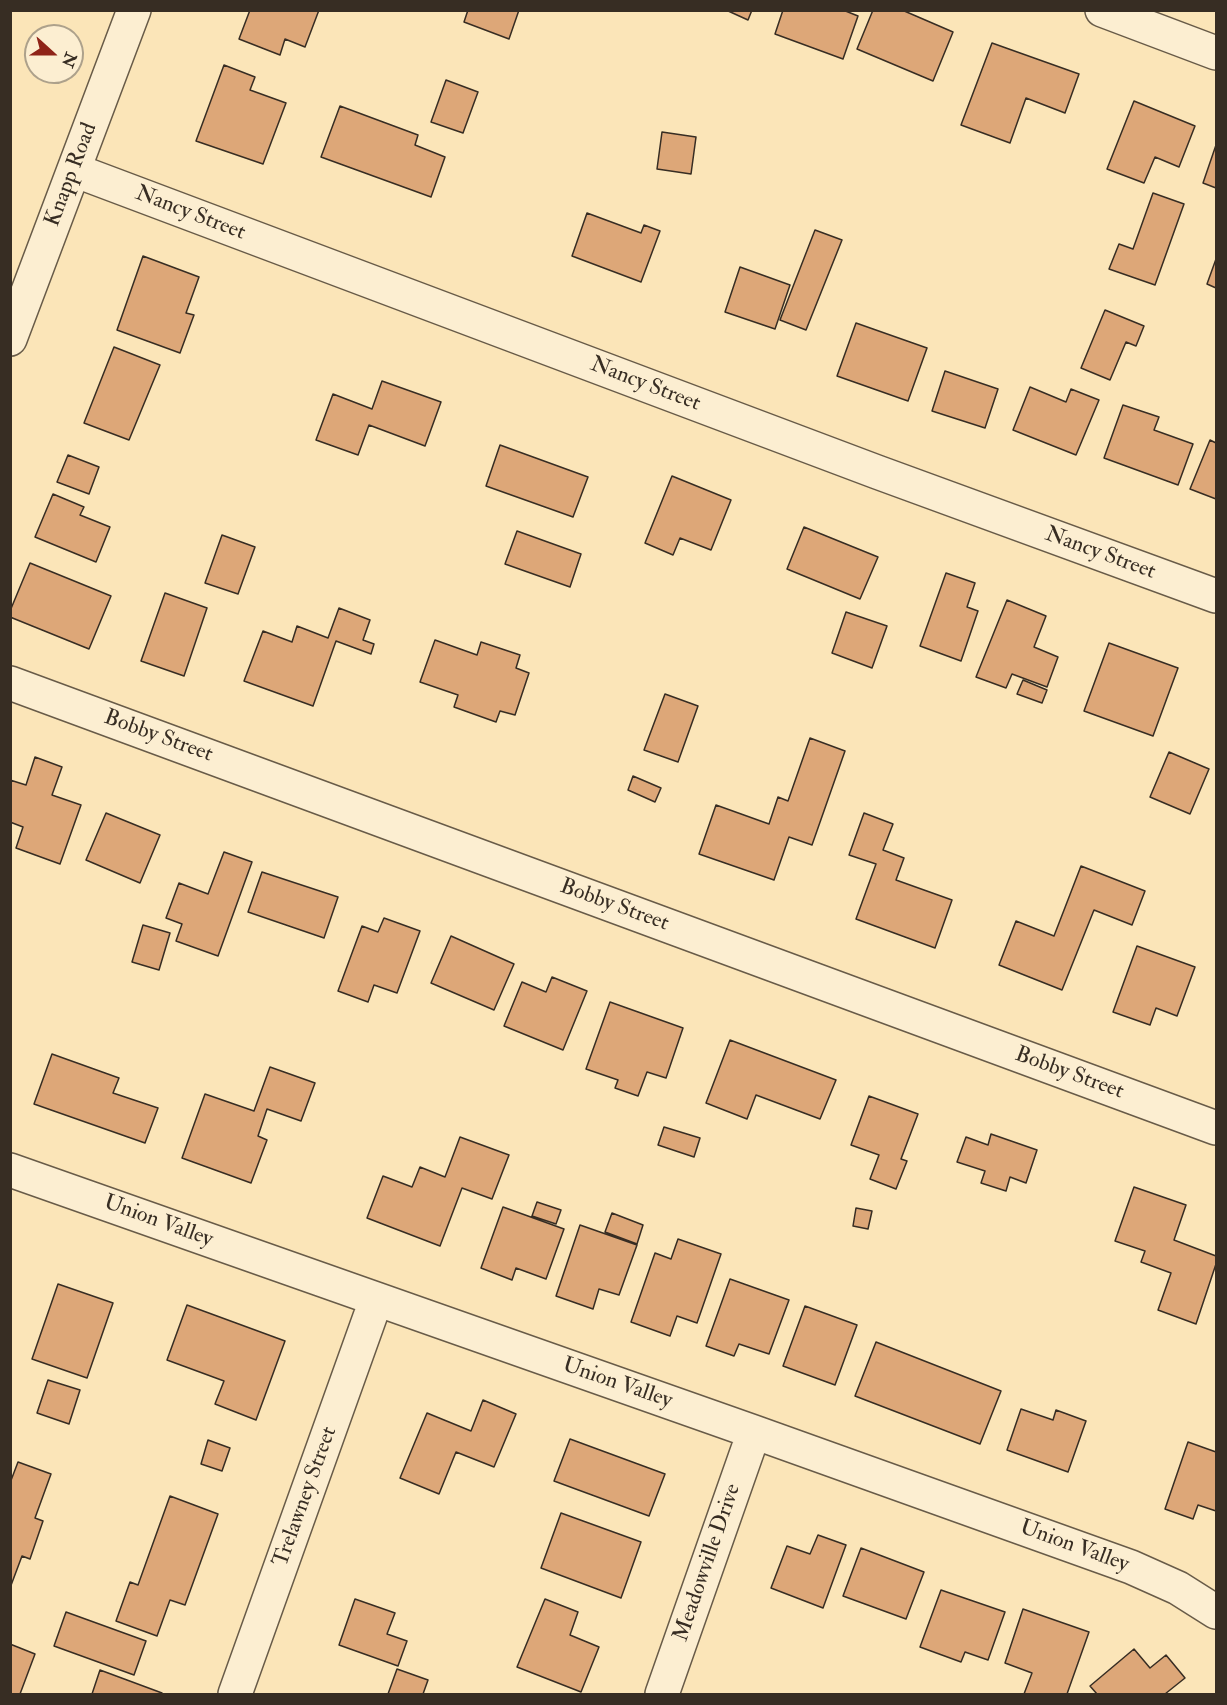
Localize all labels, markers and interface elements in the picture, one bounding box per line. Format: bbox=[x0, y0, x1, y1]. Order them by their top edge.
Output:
north arrow bbox=[24, 24, 84, 84]
text: N bbox=[57, 49, 81, 70]
street label: Knapp Road bbox=[40, 120, 104, 230]
street label: Nancy Street bbox=[131, 181, 249, 247]
street label: Nancy Street bbox=[586, 352, 704, 418]
street label: Nancy Street bbox=[1041, 522, 1159, 586]
street label: Bobby Street bbox=[100, 705, 216, 769]
street label: Bobby Street bbox=[556, 874, 672, 938]
street label: Bobby Street bbox=[1011, 1042, 1127, 1106]
street label: Union Valley bbox=[100, 1190, 216, 1254]
street label: Union Valley bbox=[559, 1353, 675, 1415]
street label: Trelawney Street bbox=[268, 1423, 344, 1571]
street label: Meadowville Drive bbox=[669, 1481, 747, 1645]
street label: Union Valley bbox=[1016, 1515, 1132, 1579]

